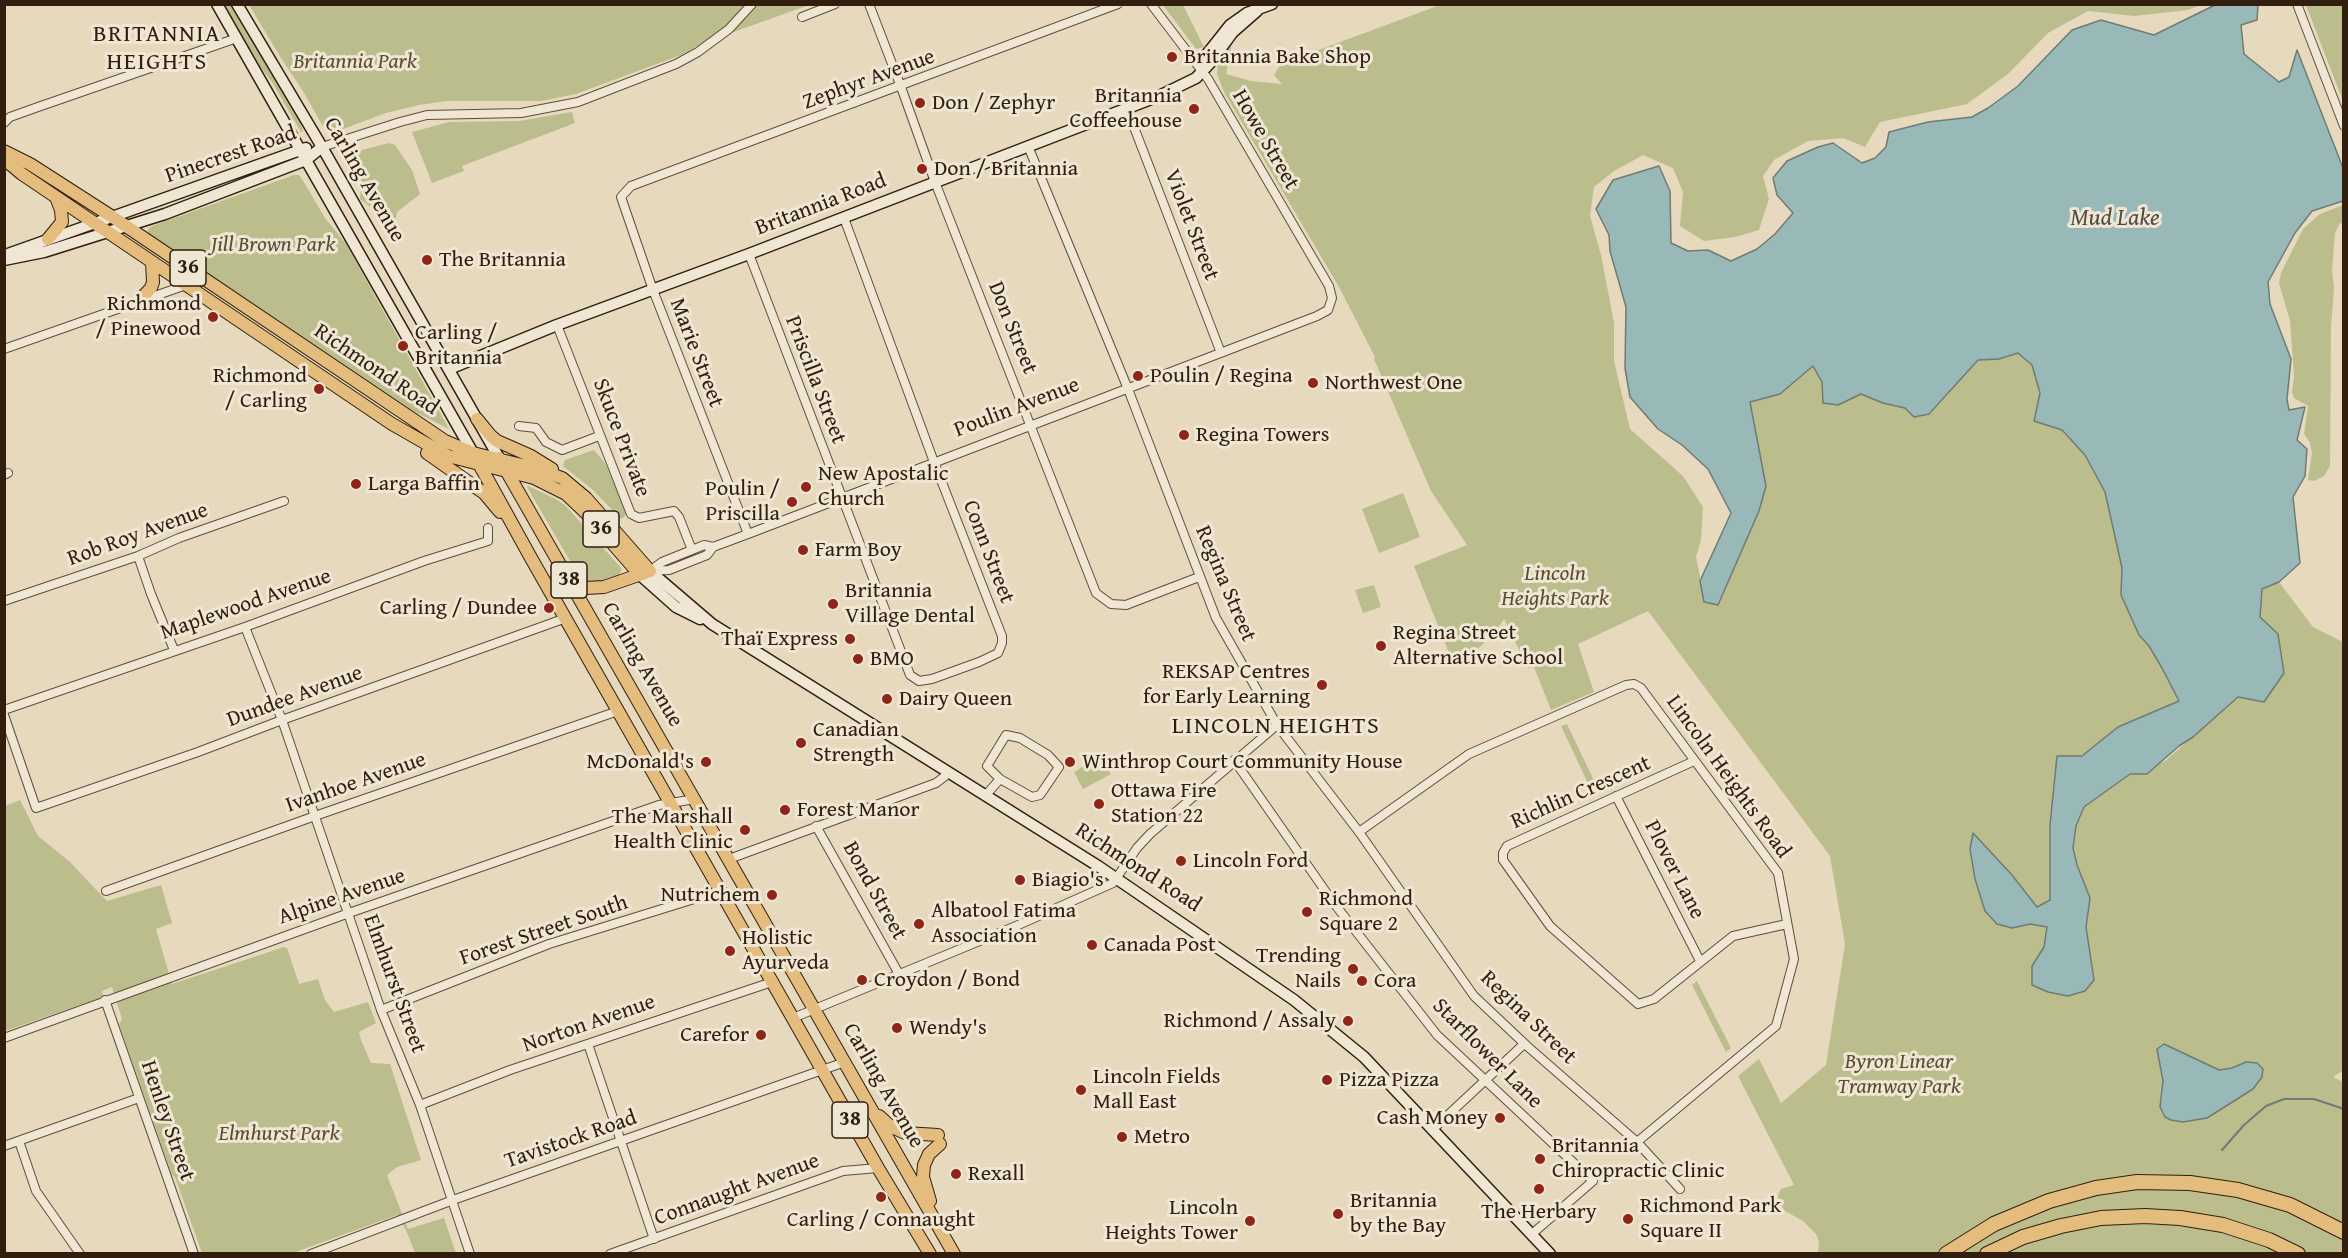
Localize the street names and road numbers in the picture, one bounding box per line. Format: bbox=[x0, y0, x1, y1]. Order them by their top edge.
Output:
street label: Zephyr Avenue bbox=[799, 44, 939, 116]
street label: Howe Street bbox=[1226, 85, 1304, 195]
street label: Carling Avenue bbox=[318, 113, 410, 247]
street label: Pinecrest Road bbox=[162, 120, 300, 190]
street label: Violet Street bbox=[1158, 166, 1224, 284]
street label: Britannia Road bbox=[752, 168, 890, 242]
road number: 36 bbox=[170, 250, 206, 286]
street label: Don Street bbox=[982, 278, 1042, 378]
street label: Marie Street bbox=[663, 295, 729, 411]
street label: Priscilla Street bbox=[778, 312, 852, 448]
street label: Richmond Road bbox=[309, 319, 443, 421]
street label: Poulin Avenue bbox=[951, 372, 1083, 444]
street label: Skuce Private bbox=[586, 375, 656, 501]
street label: Rob Roy Avenue bbox=[64, 497, 212, 573]
street label: Conn Street bbox=[956, 497, 1020, 607]
road number: 36 bbox=[583, 511, 619, 547]
street label: Regina Street bbox=[1189, 522, 1261, 646]
road number: 38 bbox=[551, 562, 587, 598]
street label: Maplewood Avenue bbox=[157, 563, 335, 647]
street label: Carling Avenue bbox=[596, 598, 688, 732]
street label: Dundee Avenue bbox=[224, 660, 366, 734]
street label: Lincoln Heights Road bbox=[1660, 690, 1796, 864]
street label: Ivanhoe Avenue bbox=[282, 747, 430, 819]
street label: Richlin Crescent bbox=[1507, 750, 1655, 836]
street label: Plover Lane bbox=[1638, 816, 1710, 924]
street label: Richmond Road bbox=[1070, 818, 1206, 918]
street label: Bond Street bbox=[836, 837, 912, 945]
street label: Alpine Avenue bbox=[275, 863, 409, 931]
street label: Forest Street South bbox=[457, 890, 631, 972]
street label: Elmhurst Street bbox=[357, 911, 431, 1057]
street label: Regina Street bbox=[1474, 966, 1582, 1070]
street label: Norton Avenue bbox=[519, 989, 659, 1059]
street label: Starflower Lane bbox=[1426, 993, 1548, 1115]
street label: Carling Avenue bbox=[837, 1019, 929, 1153]
street label: Henley Street bbox=[134, 1057, 200, 1185]
road number: 38 bbox=[832, 1102, 868, 1138]
street label: Tavistock Road bbox=[502, 1105, 640, 1175]
street label: Connaught Avenue bbox=[651, 1148, 823, 1232]

